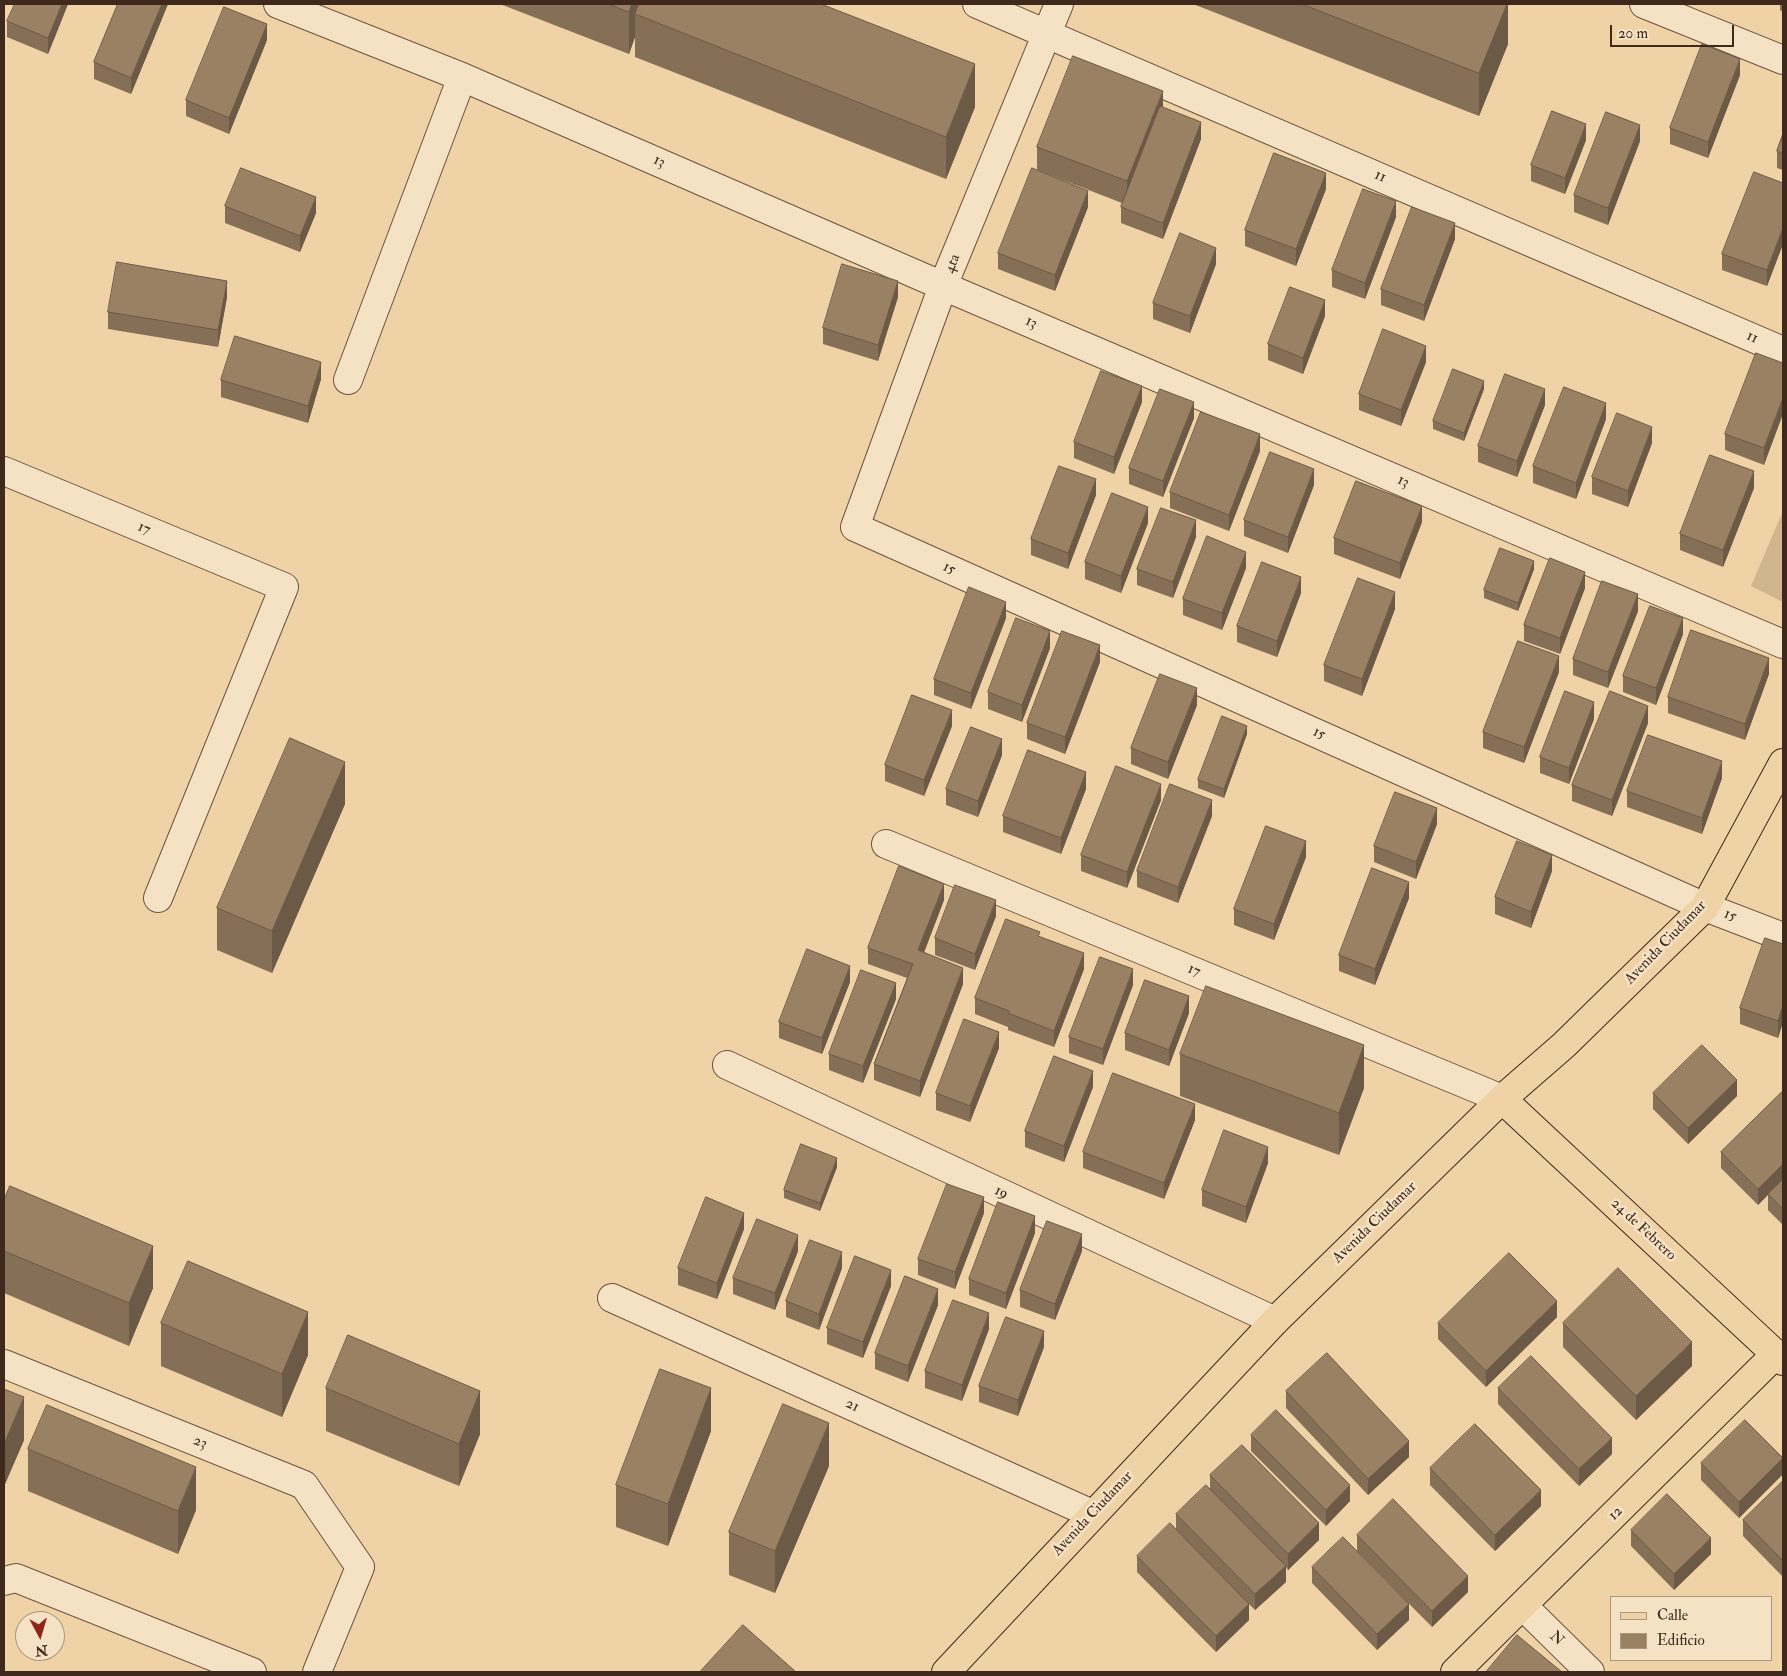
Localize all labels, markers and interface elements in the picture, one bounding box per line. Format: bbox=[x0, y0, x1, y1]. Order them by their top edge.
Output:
scale bar bbox=[1612, 15, 1736, 47]
text: 20 m bbox=[1618, 24, 1648, 43]
street label: 13 bbox=[650, 152, 668, 172]
street label: 11 bbox=[1372, 167, 1388, 187]
street label: 4ta bbox=[941, 252, 965, 276]
street label: 13 bbox=[1022, 313, 1040, 333]
street label: 11 bbox=[1744, 328, 1760, 348]
street label: 13 bbox=[1394, 472, 1412, 492]
street label: 17 bbox=[135, 518, 153, 540]
street label: 15 bbox=[940, 558, 958, 580]
street label: 15 bbox=[1310, 723, 1328, 745]
street label: Avenida Ciudamar bbox=[1621, 897, 1711, 989]
street label: 15 bbox=[1721, 905, 1739, 927]
street label: 17 bbox=[1185, 960, 1203, 982]
street label: Avenida Ciudamar bbox=[1329, 1178, 1421, 1268]
street label: 19 bbox=[991, 1182, 1011, 1204]
street label: 24 de Febrero bbox=[1607, 1195, 1679, 1265]
street label: 21 bbox=[842, 1395, 862, 1417]
street label: 23 bbox=[190, 1432, 210, 1454]
street label: Avenida Ciudamar bbox=[1049, 1468, 1137, 1560]
street label: 12 bbox=[1605, 1503, 1627, 1525]
legend bbox=[1610, 1596, 1772, 1661]
text: Calle bbox=[1657, 1606, 1688, 1625]
north arrow bbox=[15, 1611, 65, 1661]
street label: N bbox=[1545, 1628, 1567, 1650]
text: Edificio bbox=[1657, 1631, 1705, 1650]
text: N bbox=[34, 1641, 49, 1660]

